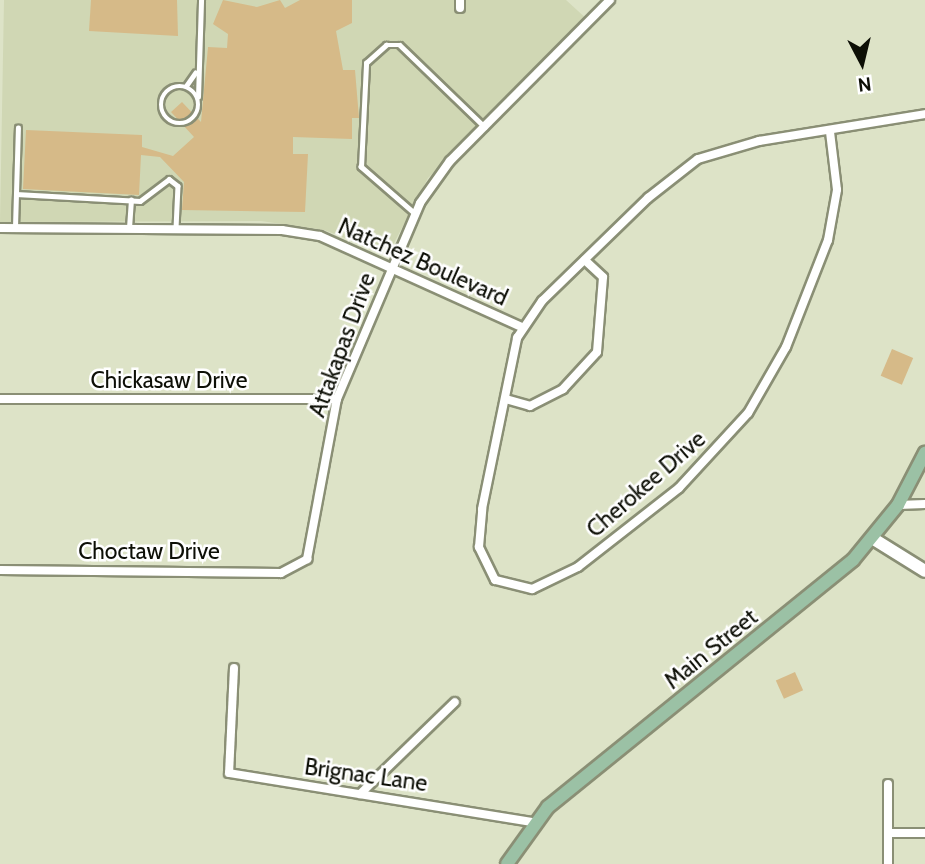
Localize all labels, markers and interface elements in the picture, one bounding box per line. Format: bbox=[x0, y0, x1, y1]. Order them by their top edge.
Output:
north arrow bbox=[827, 28, 897, 98]
text: N bbox=[857, 72, 873, 97]
street label: Natchez Boulevard bbox=[334, 212, 512, 312]
street label: Attakapas Drive bbox=[303, 269, 381, 421]
street label: Chickasaw Drive bbox=[91, 366, 247, 394]
street label: Cherokee Drive bbox=[581, 425, 711, 543]
street label: Choctaw Drive bbox=[78, 537, 220, 565]
street label: Main Street bbox=[659, 603, 763, 695]
street label: Brignac Lane bbox=[303, 753, 429, 797]

